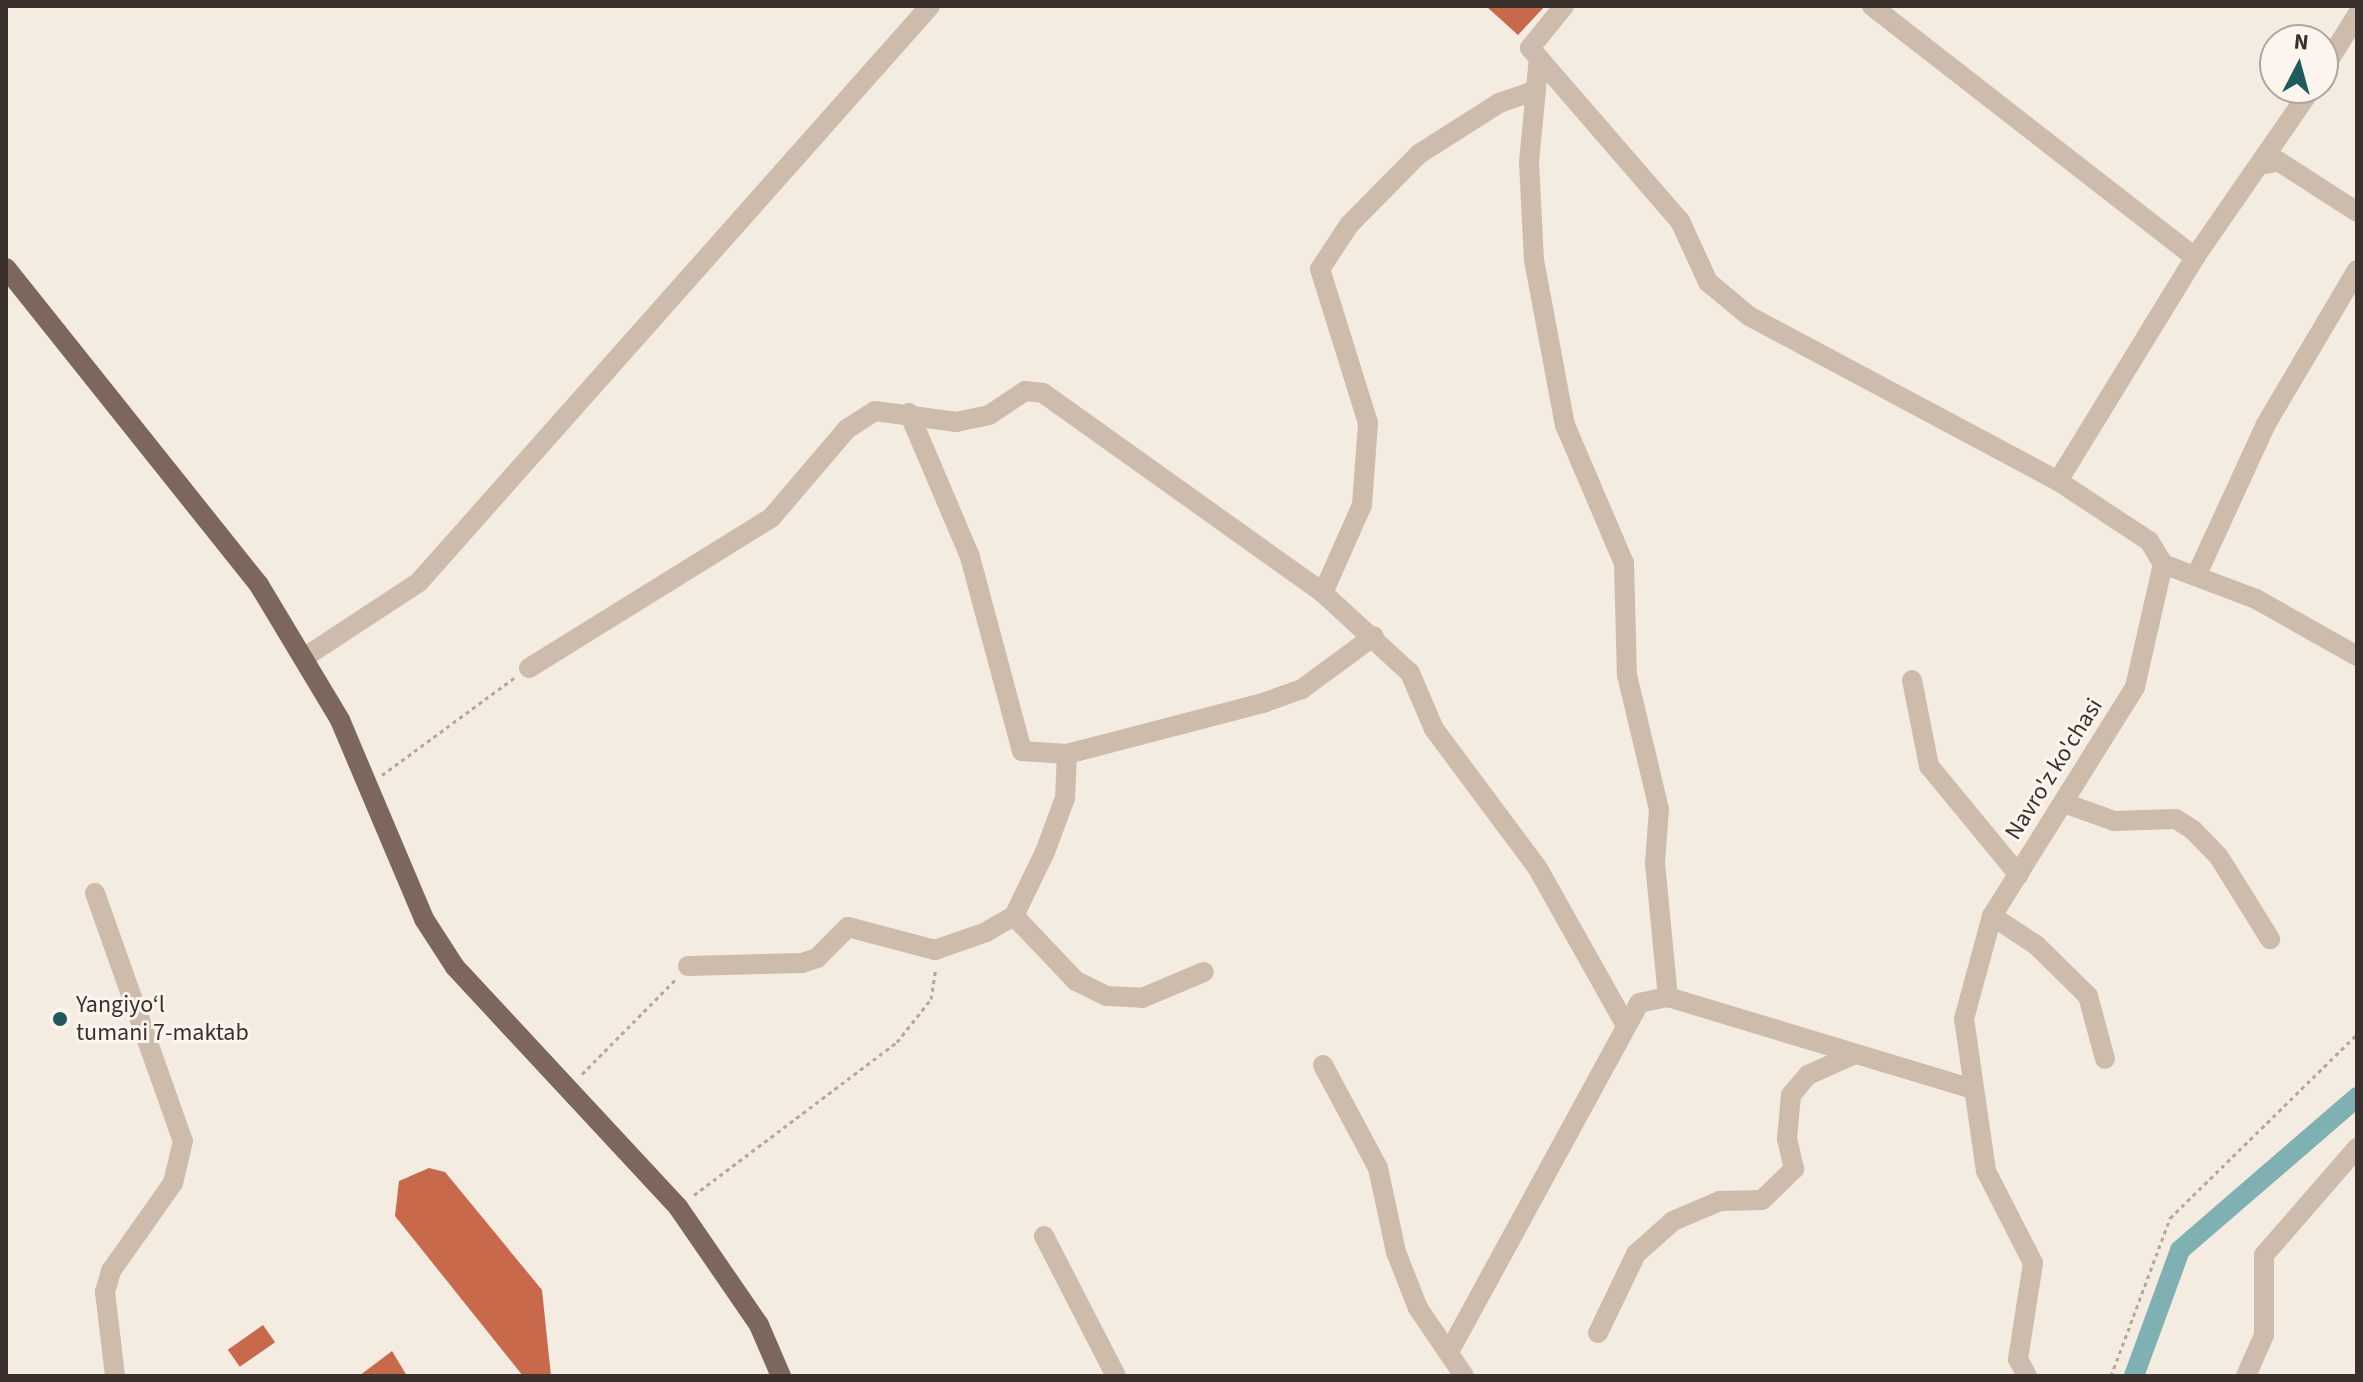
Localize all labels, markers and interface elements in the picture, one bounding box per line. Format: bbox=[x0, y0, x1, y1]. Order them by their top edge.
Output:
north arrow bbox=[2259, 24, 2339, 104]
text: N bbox=[2292, 25, 2310, 59]
street label: Navro'z ko'chasi bbox=[1999, 693, 2109, 845]
place label: Yangiyo‘l tumani 7-maktab bbox=[76, 991, 249, 1047]
marker: Yangiyo‘l tumani 7-maktab bbox=[51, 1010, 69, 1028]

